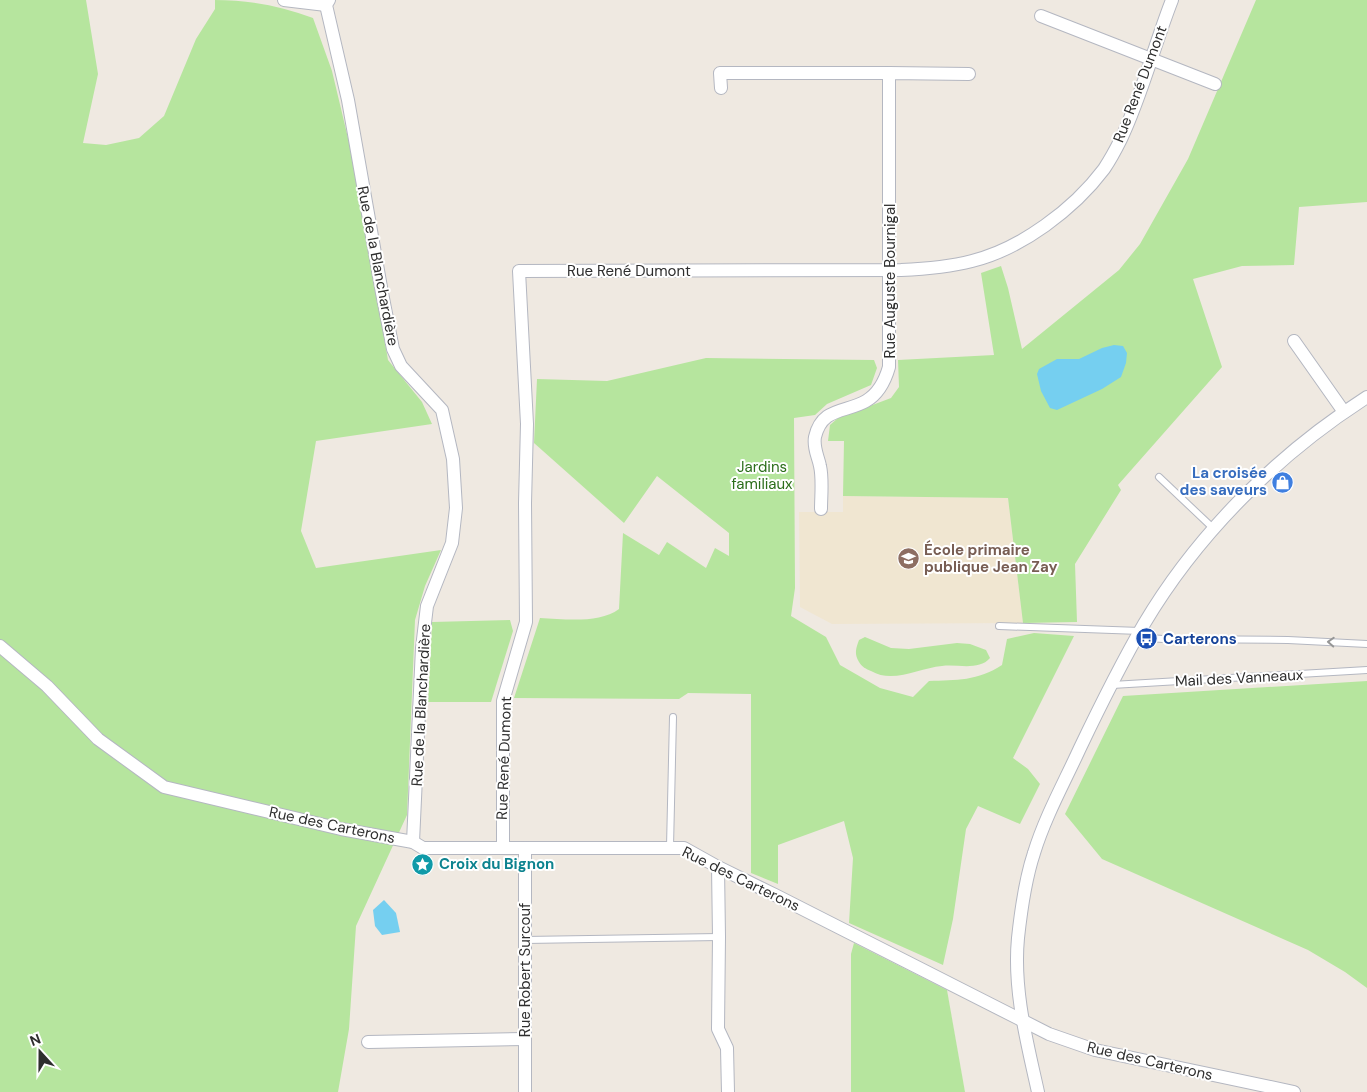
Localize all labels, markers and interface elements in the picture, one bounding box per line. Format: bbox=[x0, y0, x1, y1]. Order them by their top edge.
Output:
street label: Rue René Dumont bbox=[1108, 23, 1172, 145]
street label: Rue de la Blanchardière bbox=[353, 184, 403, 348]
street label: Rue Auguste Bournigal bbox=[880, 204, 900, 358]
street label: Rue René Dumont bbox=[567, 261, 691, 281]
park label: Jardins familiaux bbox=[731, 457, 793, 494]
place label: La croisée des saveurs bbox=[1180, 463, 1267, 500]
shop icon: La croisée des saveurs bbox=[1271, 470, 1295, 494]
place label: École primaire publique Jean Zay bbox=[924, 540, 1058, 577]
school or university icon: École primaire publique Jean Zay bbox=[896, 547, 920, 571]
street label: Rue de la Blanchardière bbox=[407, 623, 435, 787]
bus stop icon: Carterons bbox=[1135, 627, 1159, 651]
place label: Carterons bbox=[1163, 629, 1237, 649]
one-way arrow bbox=[1327, 637, 1335, 648]
street label: Mail des Vanneaux bbox=[1174, 665, 1304, 691]
street label: Rue René Dumont bbox=[492, 696, 516, 820]
street label: Rue des Carterons bbox=[267, 802, 397, 848]
street label: Rue des Carterons bbox=[679, 842, 803, 916]
place icon: Croix du Bignon bbox=[411, 852, 435, 876]
place label: Croix du Bignon bbox=[439, 854, 554, 874]
street label: Rue Robert Surcouf bbox=[515, 903, 535, 1037]
north arrow bbox=[15, 1027, 65, 1077]
text: N bbox=[27, 1030, 43, 1050]
street label: Rue des Carterons bbox=[1085, 1037, 1215, 1085]

